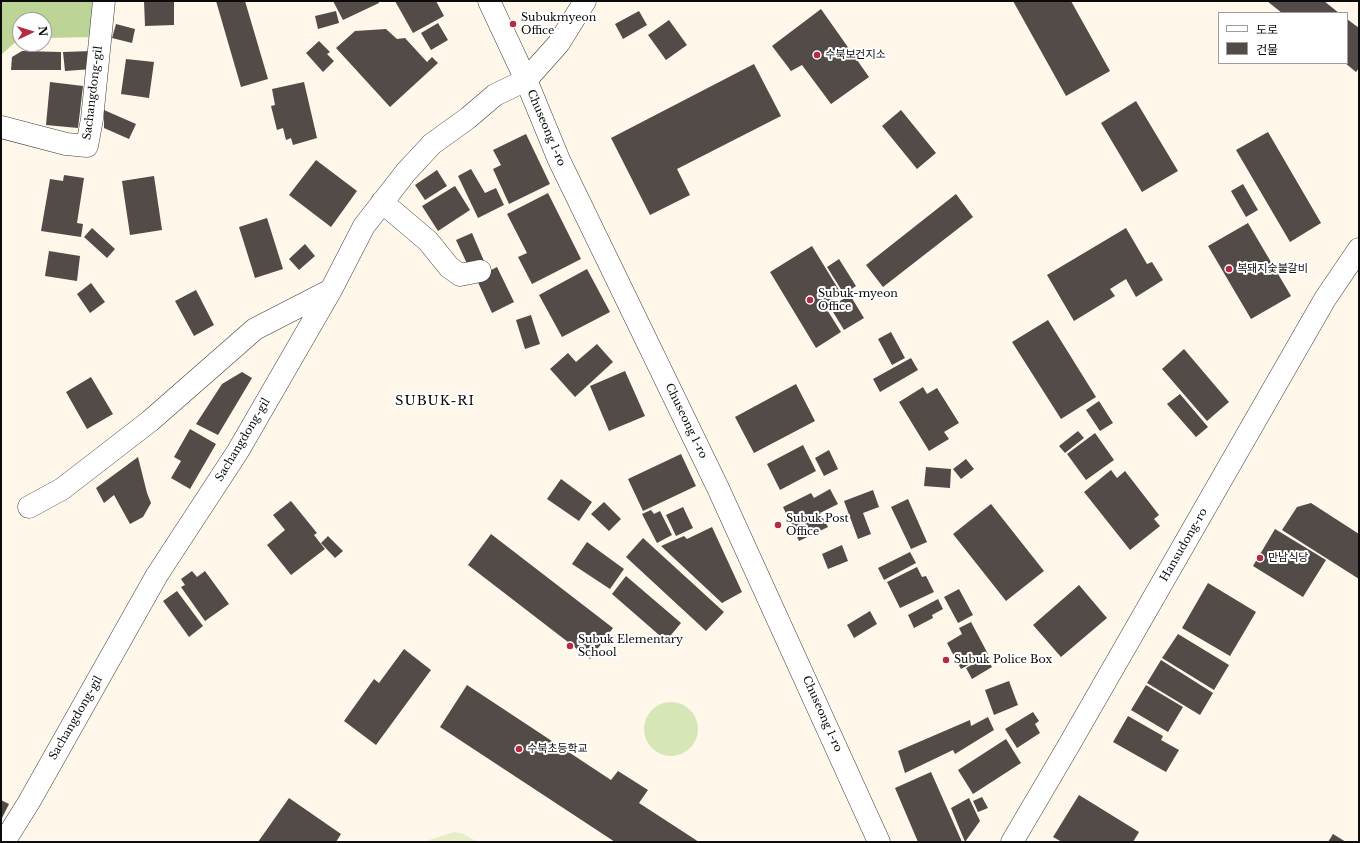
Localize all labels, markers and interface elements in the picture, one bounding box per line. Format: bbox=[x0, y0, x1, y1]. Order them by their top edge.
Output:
place label: Subukmyeon Office bbox=[521, 11, 596, 37]
north arrow bbox=[12, 12, 52, 52]
legend bbox=[1218, 12, 1348, 64]
marker: Subukmyeon Office bbox=[508, 19, 518, 29]
text: 도로 bbox=[1256, 22, 1278, 37]
text: N bbox=[36, 26, 50, 37]
text: 건물 bbox=[1256, 42, 1278, 57]
street label: Sachangdong-gil bbox=[81, 45, 105, 141]
place label: 수북보건지소 bbox=[825, 48, 886, 62]
marker: 수북보건지소 bbox=[812, 50, 822, 60]
street label: Chuseong 1-ro bbox=[524, 88, 568, 168]
place label: 복돼지숯불갈비 bbox=[1237, 262, 1308, 276]
marker: 복돼지숯불갈비 bbox=[1224, 264, 1234, 274]
place label: Subuk-myeon Office bbox=[818, 287, 898, 313]
marker: Subuk-myeon Office bbox=[805, 295, 815, 305]
street label: Chuseong 1-ro bbox=[662, 381, 710, 461]
district label: SUBUK-RI bbox=[395, 393, 475, 409]
street label: Sachangdong-gil bbox=[213, 396, 273, 484]
street label: Hansudong-ro bbox=[1158, 506, 1210, 584]
place label: Subuk Post Office bbox=[786, 512, 849, 538]
marker: Subuk Post Office bbox=[773, 520, 783, 530]
place label: 만남식당 bbox=[1268, 551, 1308, 565]
marker: 만남식당 bbox=[1255, 553, 1265, 563]
place label: Subuk Elementary School bbox=[578, 633, 683, 659]
marker: Subuk Elementary School bbox=[565, 641, 575, 651]
place label: Subuk Police Box bbox=[954, 653, 1052, 667]
marker: Subuk Police Box bbox=[941, 655, 951, 665]
street label: Sachangdong-gil bbox=[47, 674, 105, 762]
street label: Chuseong 1-ro bbox=[799, 674, 845, 754]
place label: 수북초등학교 bbox=[527, 742, 588, 756]
marker: 수북초등학교 bbox=[514, 744, 524, 754]

